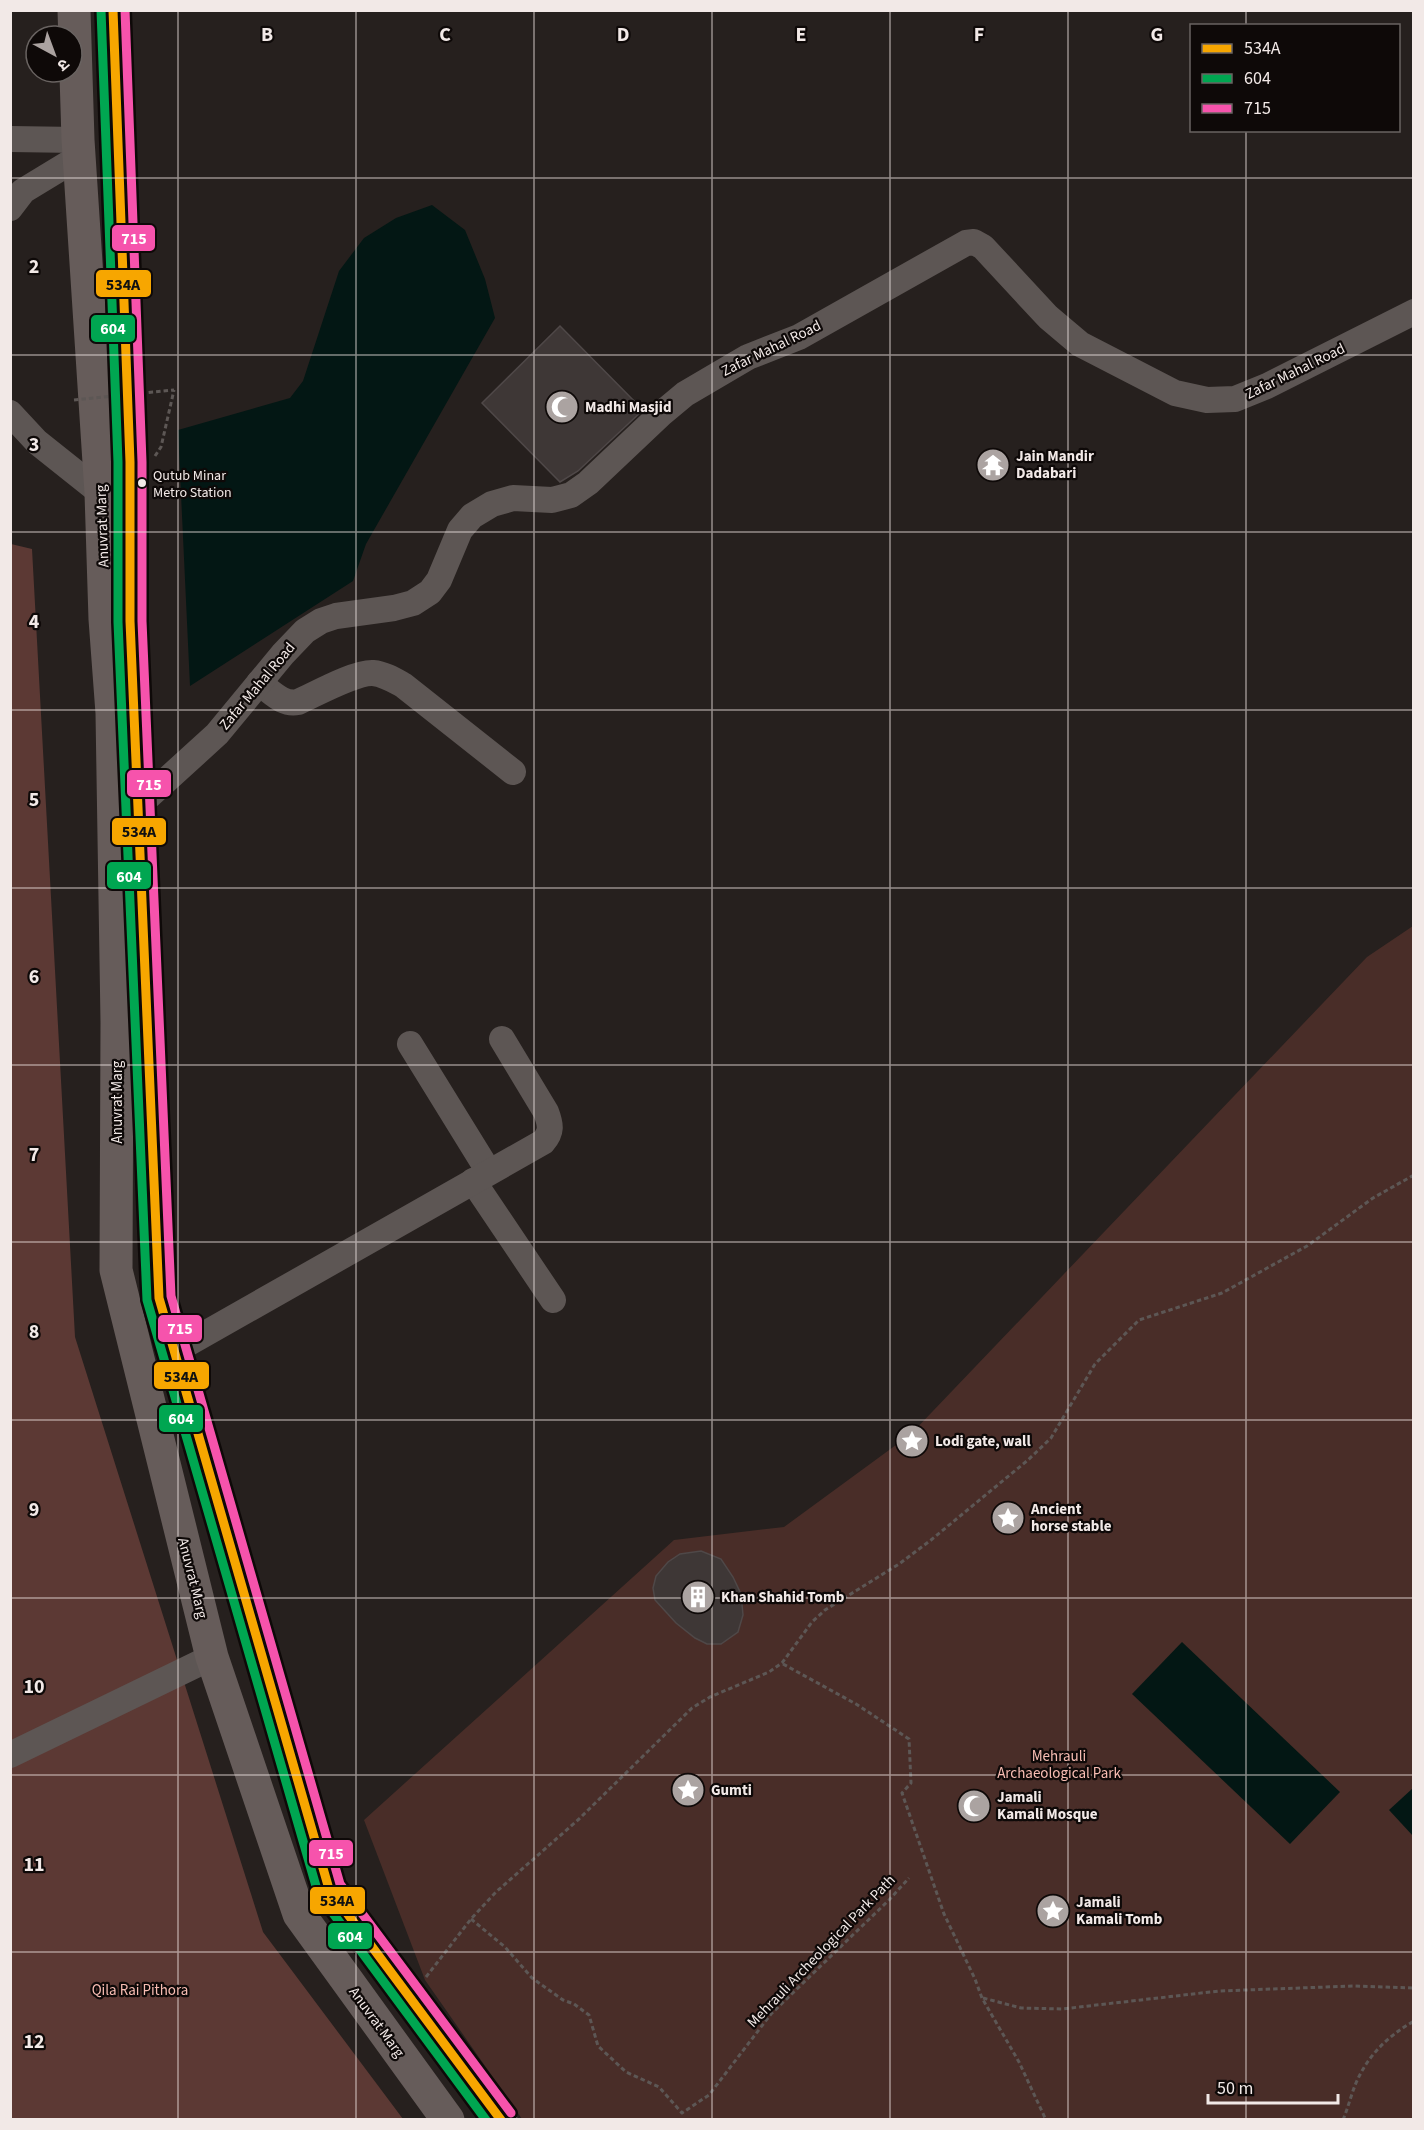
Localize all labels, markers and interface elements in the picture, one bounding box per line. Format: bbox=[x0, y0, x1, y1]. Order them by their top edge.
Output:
text: B bbox=[261, 21, 273, 49]
text: C bbox=[439, 21, 451, 49]
text: D bbox=[617, 21, 629, 49]
text: E bbox=[796, 21, 806, 49]
text: F bbox=[974, 21, 984, 49]
text: G bbox=[1151, 21, 1163, 49]
north arrow bbox=[24, 24, 84, 84]
legend bbox=[1190, 24, 1400, 132]
text: 534A bbox=[1244, 36, 1281, 61]
text: उ bbox=[52, 53, 74, 76]
text: 604 bbox=[1244, 66, 1271, 91]
text: 715 bbox=[1244, 96, 1271, 121]
line badge: 715 bbox=[111, 224, 156, 252]
text: 715 bbox=[121, 228, 147, 250]
text: 2 bbox=[29, 253, 39, 281]
line badge: 534A bbox=[95, 269, 152, 298]
text: 534A bbox=[106, 274, 141, 296]
line badge: 604 bbox=[90, 314, 136, 343]
street label: Zafar Mahal Road bbox=[718, 315, 825, 382]
text: 604 bbox=[100, 318, 126, 340]
street label: Zafar Mahal Road bbox=[1242, 338, 1349, 405]
mosque icon: Madhi Masjid bbox=[544, 389, 580, 425]
place label: Madhi Masjid bbox=[585, 397, 672, 418]
text: 3 bbox=[29, 431, 39, 459]
place label: Jain Mandir Dadabari bbox=[1016, 446, 1094, 484]
temple icon: Jain Mandir Dadabari bbox=[975, 447, 1011, 483]
place label: Qutub Minar Metro Station bbox=[153, 466, 232, 503]
marker: Qutub Minar Metro Station bbox=[136, 477, 148, 489]
street label: Anuvrat Marg bbox=[91, 484, 114, 568]
text: 4 bbox=[29, 608, 40, 636]
street label: Zafar Mahal Road bbox=[214, 638, 300, 735]
line badge: 715 bbox=[126, 769, 172, 798]
text: 715 bbox=[136, 774, 162, 796]
text: 5 bbox=[29, 786, 39, 814]
line badge: 534A bbox=[111, 817, 167, 846]
text: 534A bbox=[122, 821, 157, 843]
line badge: 604 bbox=[106, 861, 152, 890]
text: 604 bbox=[116, 866, 142, 888]
text: 6 bbox=[29, 963, 39, 991]
street label: Anuvrat Marg bbox=[107, 1060, 128, 1143]
text: 7 bbox=[29, 1141, 39, 1169]
line badge: 715 bbox=[157, 1314, 203, 1343]
text: 8 bbox=[29, 1318, 39, 1346]
text: 715 bbox=[167, 1318, 193, 1340]
line badge: 534A bbox=[153, 1361, 210, 1390]
text: 534A bbox=[164, 1366, 199, 1388]
line badge: 604 bbox=[158, 1404, 204, 1433]
text: 604 bbox=[168, 1408, 194, 1430]
place icon: Lodi gate, wall bbox=[894, 1423, 930, 1459]
place label: Lodi gate, wall bbox=[935, 1431, 1031, 1452]
text: 9 bbox=[29, 1496, 39, 1524]
place label: Ancient horse stable bbox=[1030, 1499, 1112, 1537]
place icon: Ancient horse stable bbox=[990, 1500, 1026, 1536]
street label: Anuvrat Marg bbox=[172, 1535, 213, 1621]
building icon: Khan Shahid Tomb bbox=[680, 1579, 716, 1615]
place label: Khan Shahid Tomb bbox=[721, 1587, 845, 1608]
text: 10 bbox=[23, 1673, 45, 1701]
park label: Mehrauli Archaeological Park bbox=[997, 1746, 1121, 1784]
place icon: Gumti bbox=[670, 1772, 706, 1808]
place label: Gumti bbox=[711, 1780, 752, 1801]
place label: Jamali Kamali Mosque bbox=[997, 1787, 1098, 1825]
mosque icon: Jamali Kamali Mosque bbox=[956, 1788, 992, 1824]
line badge: 715 bbox=[308, 1839, 354, 1867]
text: 715 bbox=[318, 1843, 344, 1865]
text: 11 bbox=[23, 1851, 45, 1879]
street label: Mehrauli Archeological Park Path bbox=[743, 1870, 900, 2032]
line badge: 534A bbox=[309, 1886, 366, 1915]
text: 534A bbox=[320, 1890, 355, 1912]
place label: Jamali Kamali Tomb bbox=[1076, 1892, 1163, 1930]
place icon: Jamali Kamali Tomb bbox=[1035, 1893, 1071, 1929]
line badge: 604 bbox=[327, 1922, 373, 1950]
text: 604 bbox=[337, 1926, 363, 1948]
park label: Qila Rai Pithora bbox=[92, 1980, 188, 2001]
street label: Anuvrat Marg bbox=[344, 1983, 410, 2062]
text: 12 bbox=[23, 2028, 45, 2056]
scale bar bbox=[1208, 2067, 1338, 2105]
text: 50 m bbox=[1217, 2076, 1253, 2101]

